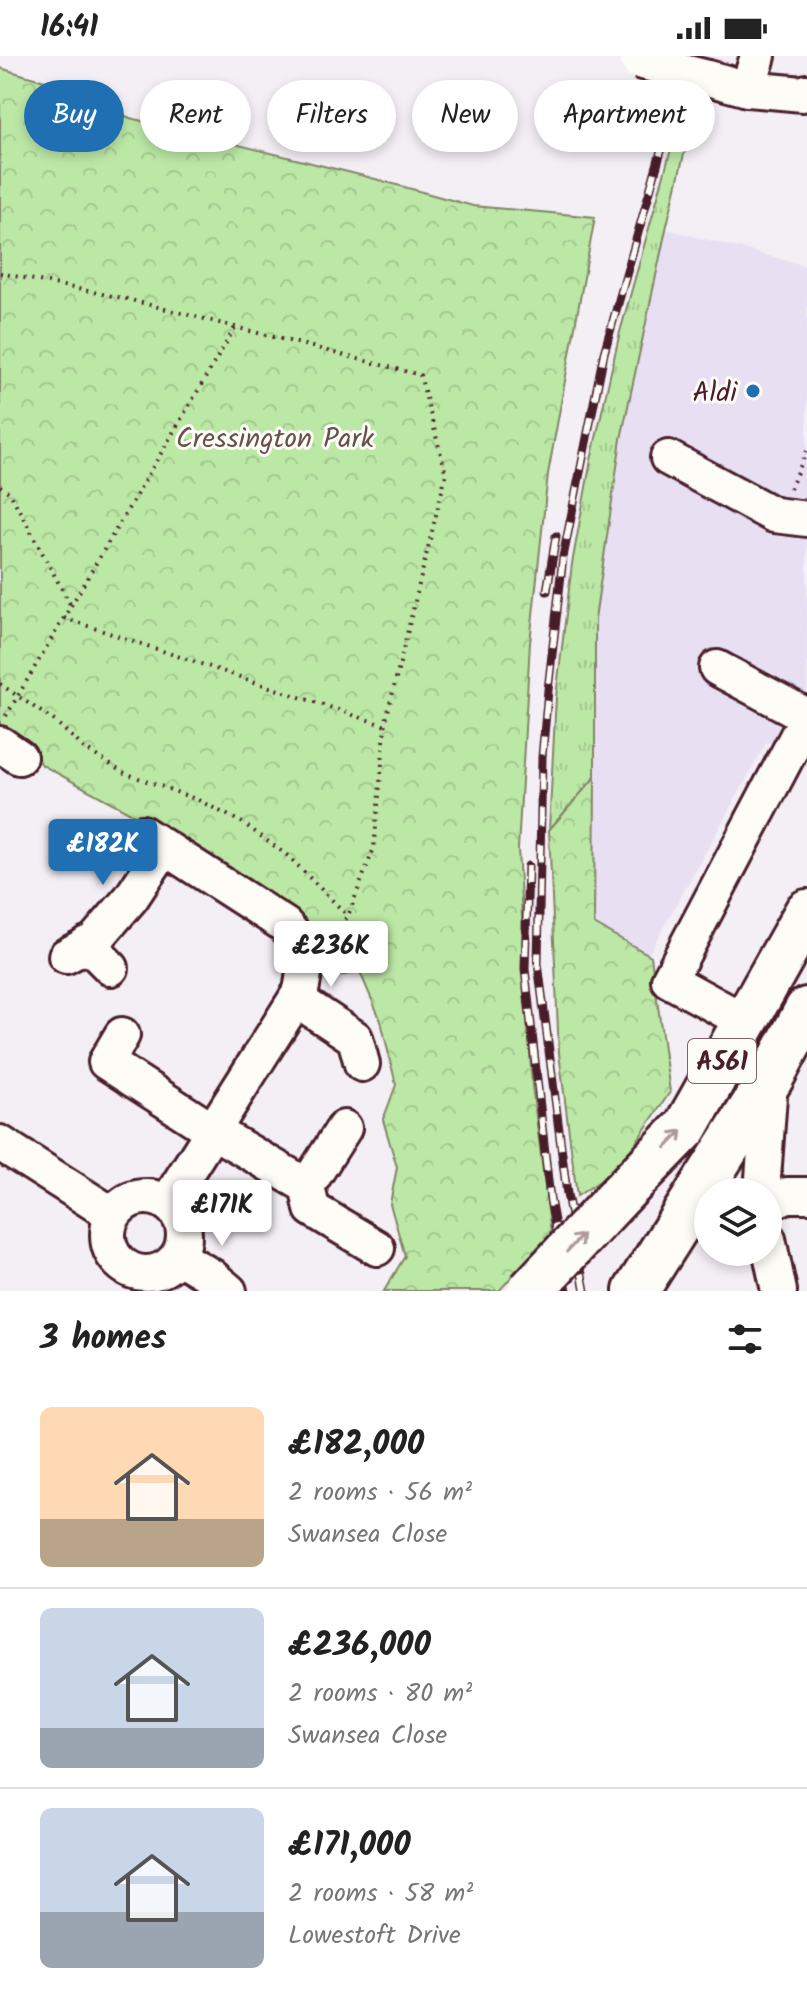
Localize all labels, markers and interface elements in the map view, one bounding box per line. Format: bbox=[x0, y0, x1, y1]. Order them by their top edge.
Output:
text: 16:41 bbox=[40, 4, 98, 52]
chip: Buy bbox=[24, 80, 124, 152]
chip: Rent bbox=[140, 80, 251, 152]
chip: Filters bbox=[267, 80, 396, 152]
chip: New bbox=[412, 80, 518, 152]
chip: Apartment bbox=[534, 80, 715, 152]
place label: Aldi bbox=[692, 371, 738, 416]
marker: Aldi bbox=[744, 382, 762, 400]
park label: Cressington Park bbox=[176, 417, 375, 462]
pin: £182K bbox=[47, 819, 159, 887]
text: £182K bbox=[66, 824, 140, 866]
pin: £236K bbox=[275, 921, 387, 989]
text: £236K bbox=[292, 926, 370, 968]
road number: A561 bbox=[688, 1039, 756, 1083]
one-way arrow bbox=[664, 1130, 683, 1149]
map controls bbox=[694, 1178, 782, 1266]
button: layers bbox=[694, 1178, 782, 1266]
pin: £171K bbox=[166, 1180, 278, 1248]
text: £171K bbox=[191, 1185, 253, 1227]
one-way arrow bbox=[566, 1233, 585, 1253]
text: 3 homes bbox=[40, 1312, 167, 1366]
icon: filters bbox=[723, 1317, 767, 1361]
text: £182,000 bbox=[288, 1418, 424, 1472]
icon: home bbox=[104, 1439, 200, 1535]
text: 2 rooms · 56 m² bbox=[288, 1472, 472, 1514]
text: Swansea Close bbox=[288, 1514, 447, 1556]
text: £236,000 bbox=[288, 1619, 431, 1673]
icon: home bbox=[104, 1640, 200, 1736]
text: 2 rooms · 80 m² bbox=[288, 1673, 472, 1715]
text: Swansea Close bbox=[288, 1715, 447, 1757]
text: £171,000 bbox=[288, 1819, 411, 1873]
icon: home bbox=[104, 1840, 200, 1936]
text: 2 rooms · 58 m² bbox=[288, 1873, 473, 1915]
text: Lowestoft Drive bbox=[288, 1915, 461, 1957]

